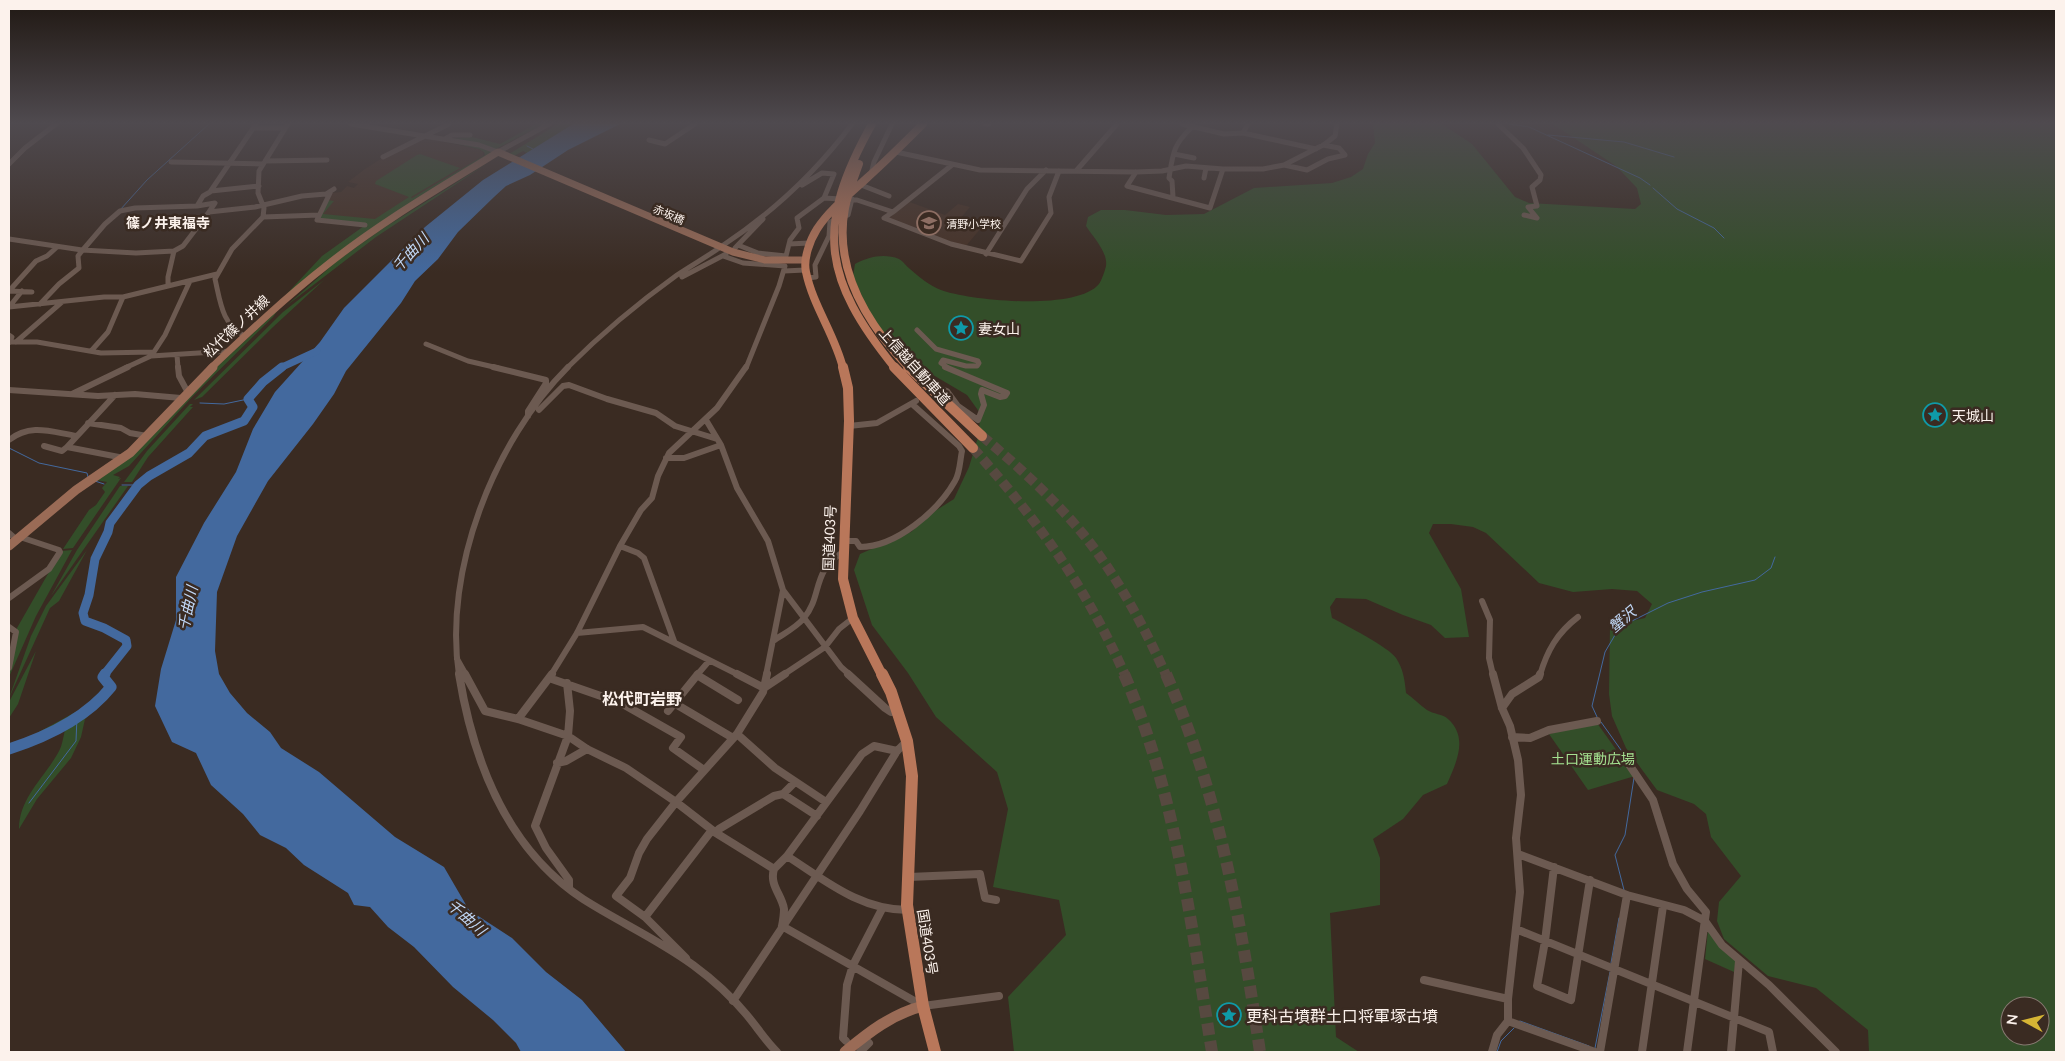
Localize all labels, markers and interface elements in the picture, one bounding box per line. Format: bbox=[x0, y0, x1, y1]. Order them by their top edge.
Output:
street label: 赤坂橋 bbox=[651, 202, 687, 226]
school or university icon: 清野小学校 bbox=[916, 210, 942, 236]
district label: 篠ノ井東福寺 bbox=[126, 214, 210, 231]
place label: 清野小学校 bbox=[946, 217, 1001, 230]
water label: 千曲川 bbox=[388, 228, 433, 275]
street label: 松代篠ノ井線 bbox=[199, 291, 273, 361]
place icon: 妻女山 bbox=[948, 315, 974, 341]
place label: 妻女山 bbox=[978, 320, 1020, 337]
street label: 上信越自動車道 bbox=[876, 324, 954, 408]
place icon: 天城山 bbox=[1922, 402, 1948, 428]
place label: 天城山 bbox=[1952, 407, 1994, 424]
street label: 国道403号 bbox=[819, 505, 839, 571]
water label: 千曲川 bbox=[174, 582, 201, 632]
water label: 蟹沢 bbox=[1605, 601, 1641, 636]
district label: 松代町岩野 bbox=[602, 689, 682, 708]
park label: 土口運動広場 bbox=[1551, 750, 1635, 767]
water label: 千曲川 bbox=[444, 895, 491, 940]
street label: 国道403号 bbox=[914, 908, 942, 976]
north arrow bbox=[2000, 996, 2050, 1046]
place icon: 更科古墳群土口将軍塚古墳 bbox=[1216, 1002, 1242, 1028]
place label: 更科古墳群土口将軍塚古墳 bbox=[1246, 1006, 1438, 1025]
text: N bbox=[2003, 1013, 2021, 1026]

